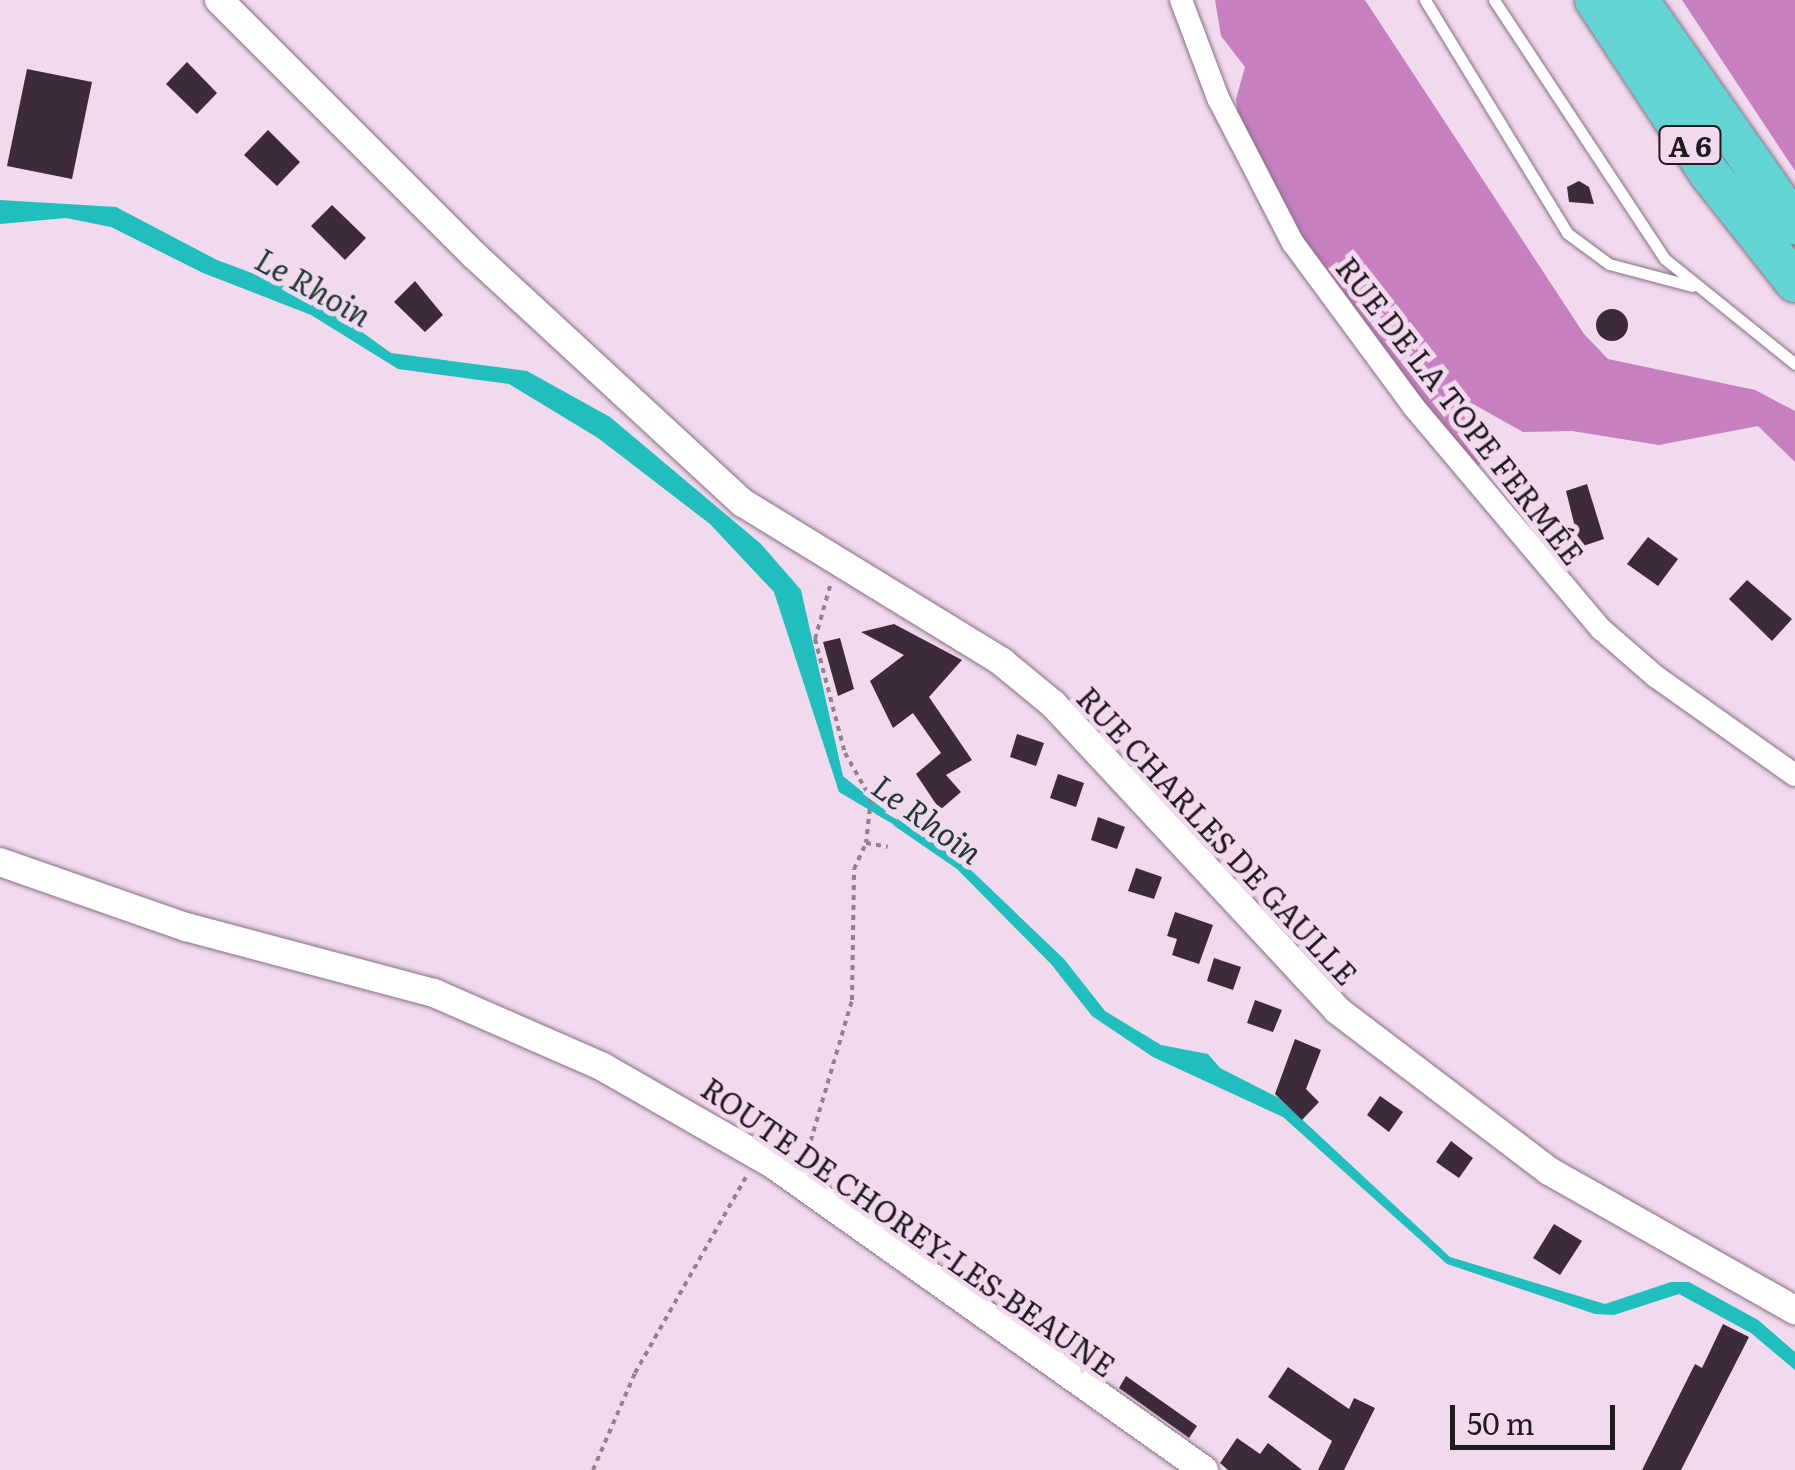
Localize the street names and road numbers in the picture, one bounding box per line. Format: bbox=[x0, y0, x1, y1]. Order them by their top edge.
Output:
road number: A 6 bbox=[1658, 122, 1722, 168]
street label: RUE DE LA TOPE FERMÉE bbox=[1330, 249, 1592, 571]
street label: RUE CHARLES DE GAULLE bbox=[1071, 679, 1365, 991]
street label: ROUTE DE CHOREY-LES-BEAUNE bbox=[695, 1069, 1123, 1383]

